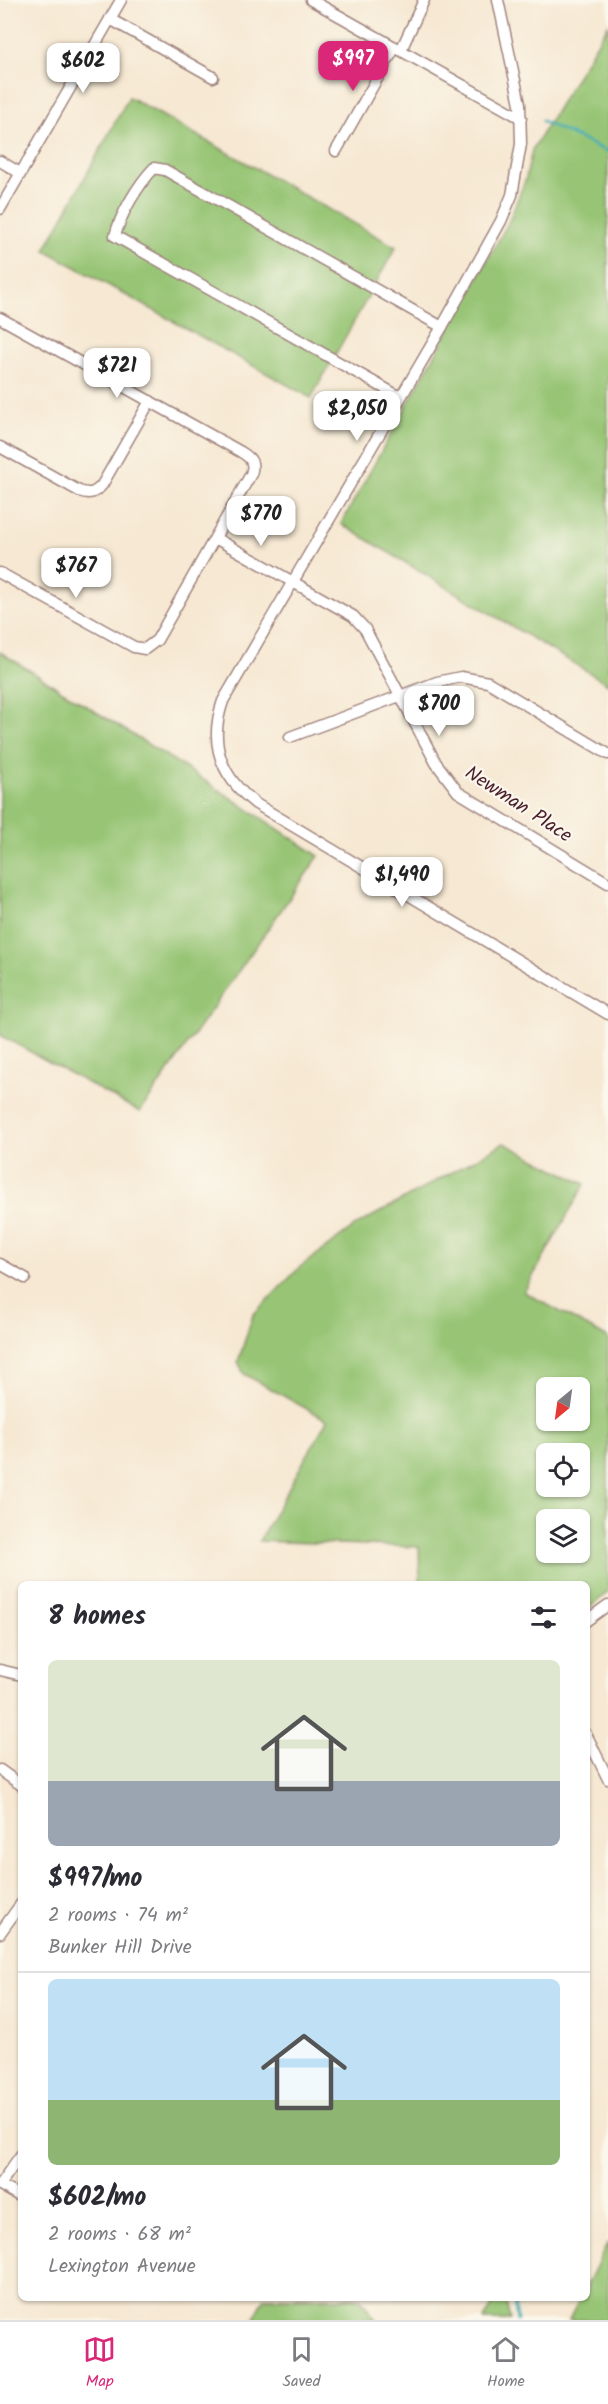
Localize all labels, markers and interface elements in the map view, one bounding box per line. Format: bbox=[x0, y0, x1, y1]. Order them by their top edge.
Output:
pin: $997 bbox=[317, 41, 389, 92]
pin: $602 bbox=[47, 43, 119, 94]
text: $997 bbox=[332, 44, 374, 76]
text: $602 bbox=[61, 46, 105, 78]
pin: $721 bbox=[81, 348, 153, 399]
text: $721 bbox=[98, 351, 136, 383]
pin: $2,050 bbox=[308, 391, 406, 442]
text: $2,050 bbox=[327, 394, 387, 426]
pin: $770 bbox=[225, 496, 297, 547]
text: $770 bbox=[241, 499, 281, 531]
pin: $767 bbox=[40, 548, 112, 599]
text: $767 bbox=[55, 551, 97, 583]
pin: $700 bbox=[403, 686, 475, 737]
text: $700 bbox=[418, 689, 460, 721]
street label: Newman Place bbox=[458, 758, 578, 852]
pin: $1,490 bbox=[353, 857, 451, 908]
text: $1,490 bbox=[375, 860, 429, 892]
north arrow bbox=[536, 1377, 590, 1431]
map controls bbox=[536, 1377, 590, 1563]
button: locate bbox=[536, 1443, 590, 1497]
button: layers bbox=[536, 1509, 590, 1563]
text: 8 homes bbox=[48, 1596, 146, 1638]
icon: filters bbox=[527, 1601, 560, 1634]
icon: home bbox=[250, 1699, 358, 1807]
text: $997/mo bbox=[48, 1858, 142, 1900]
text: 2 rooms · 74 m² bbox=[48, 1900, 188, 1932]
text: Bunker Hill Drive bbox=[48, 1932, 192, 1964]
icon: home bbox=[250, 2018, 358, 2126]
text: $602/mo bbox=[48, 2177, 146, 2219]
text: 2 rooms · 68 m² bbox=[48, 2219, 191, 2251]
text: Lexington Avenue bbox=[48, 2251, 196, 2283]
tab: Map bbox=[83, 2333, 116, 2394]
tab: Saved bbox=[283, 2333, 321, 2394]
tab: Home bbox=[487, 2333, 525, 2394]

